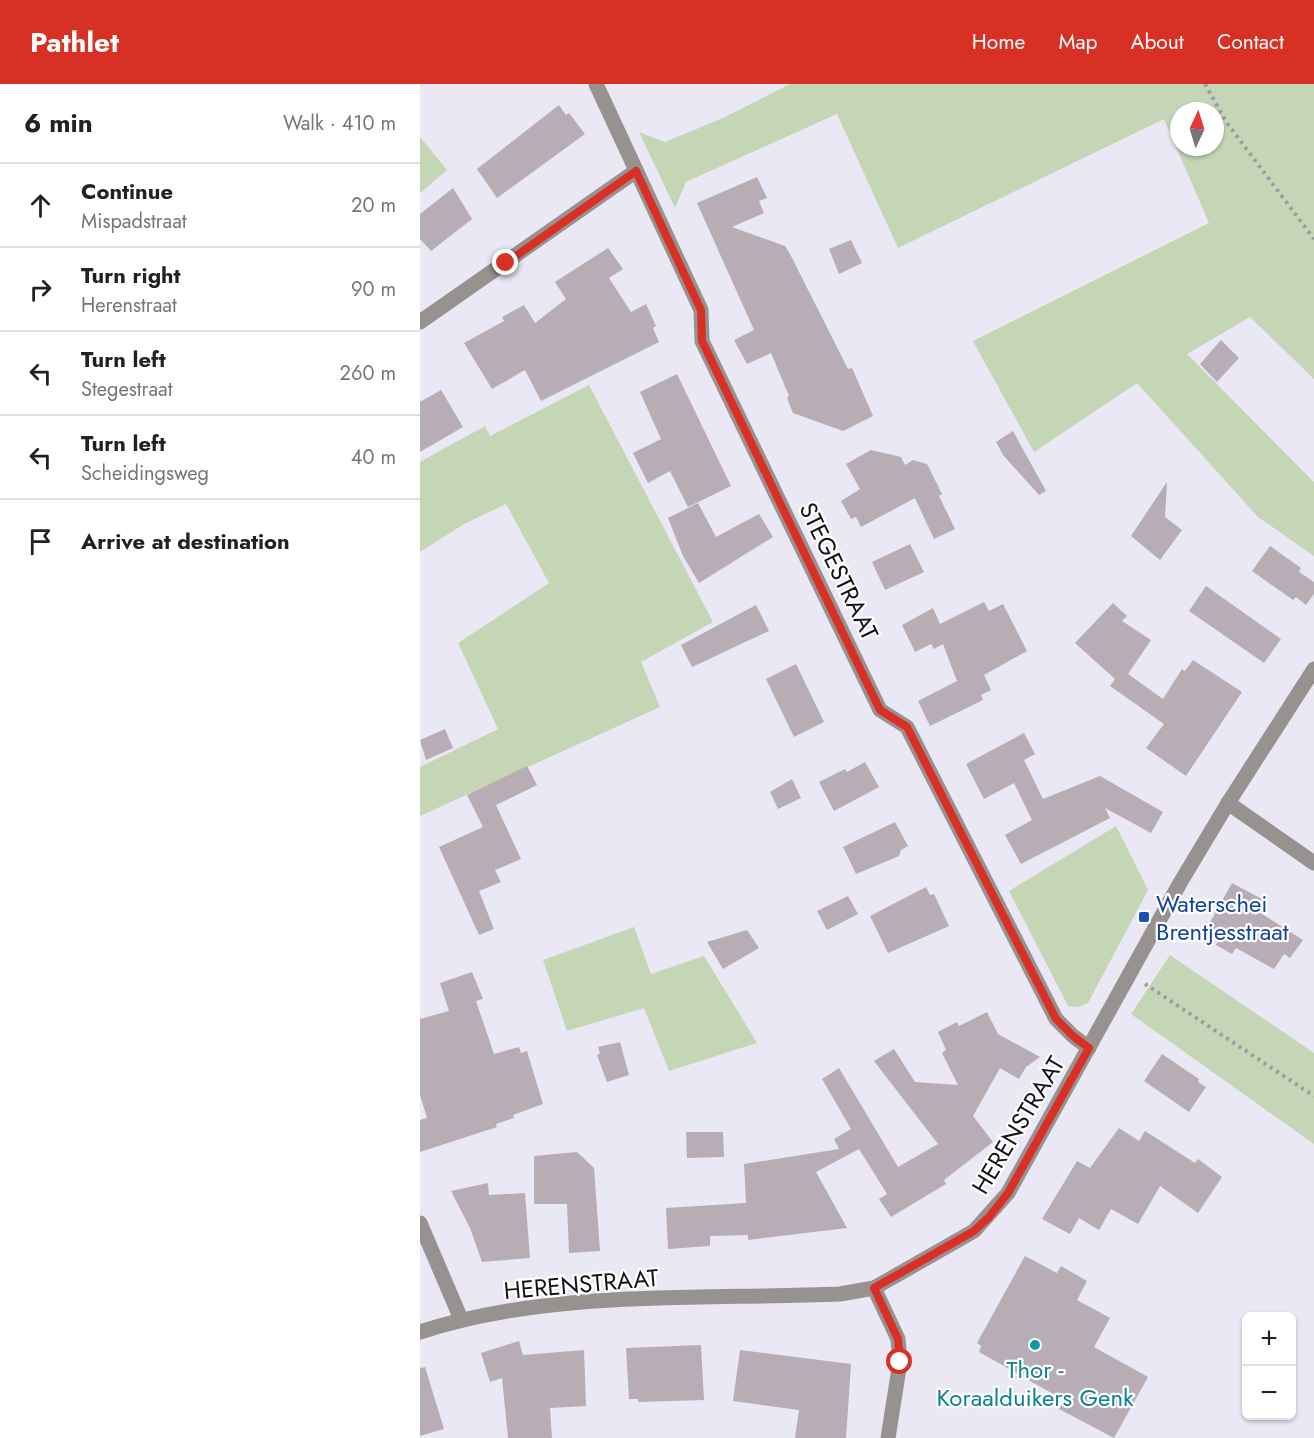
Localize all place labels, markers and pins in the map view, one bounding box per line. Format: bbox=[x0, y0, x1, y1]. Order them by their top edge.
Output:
place label: Waterschei Brentjesstraat bbox=[1156, 886, 1289, 949]
marker: Waterschei Brentjesstraat bbox=[1137, 910, 1151, 924]
marker: Thor - Koraalduikers Genk bbox=[1028, 1338, 1042, 1352]
place label: Thor - Koraalduikers Genk bbox=[936, 1352, 1134, 1415]

